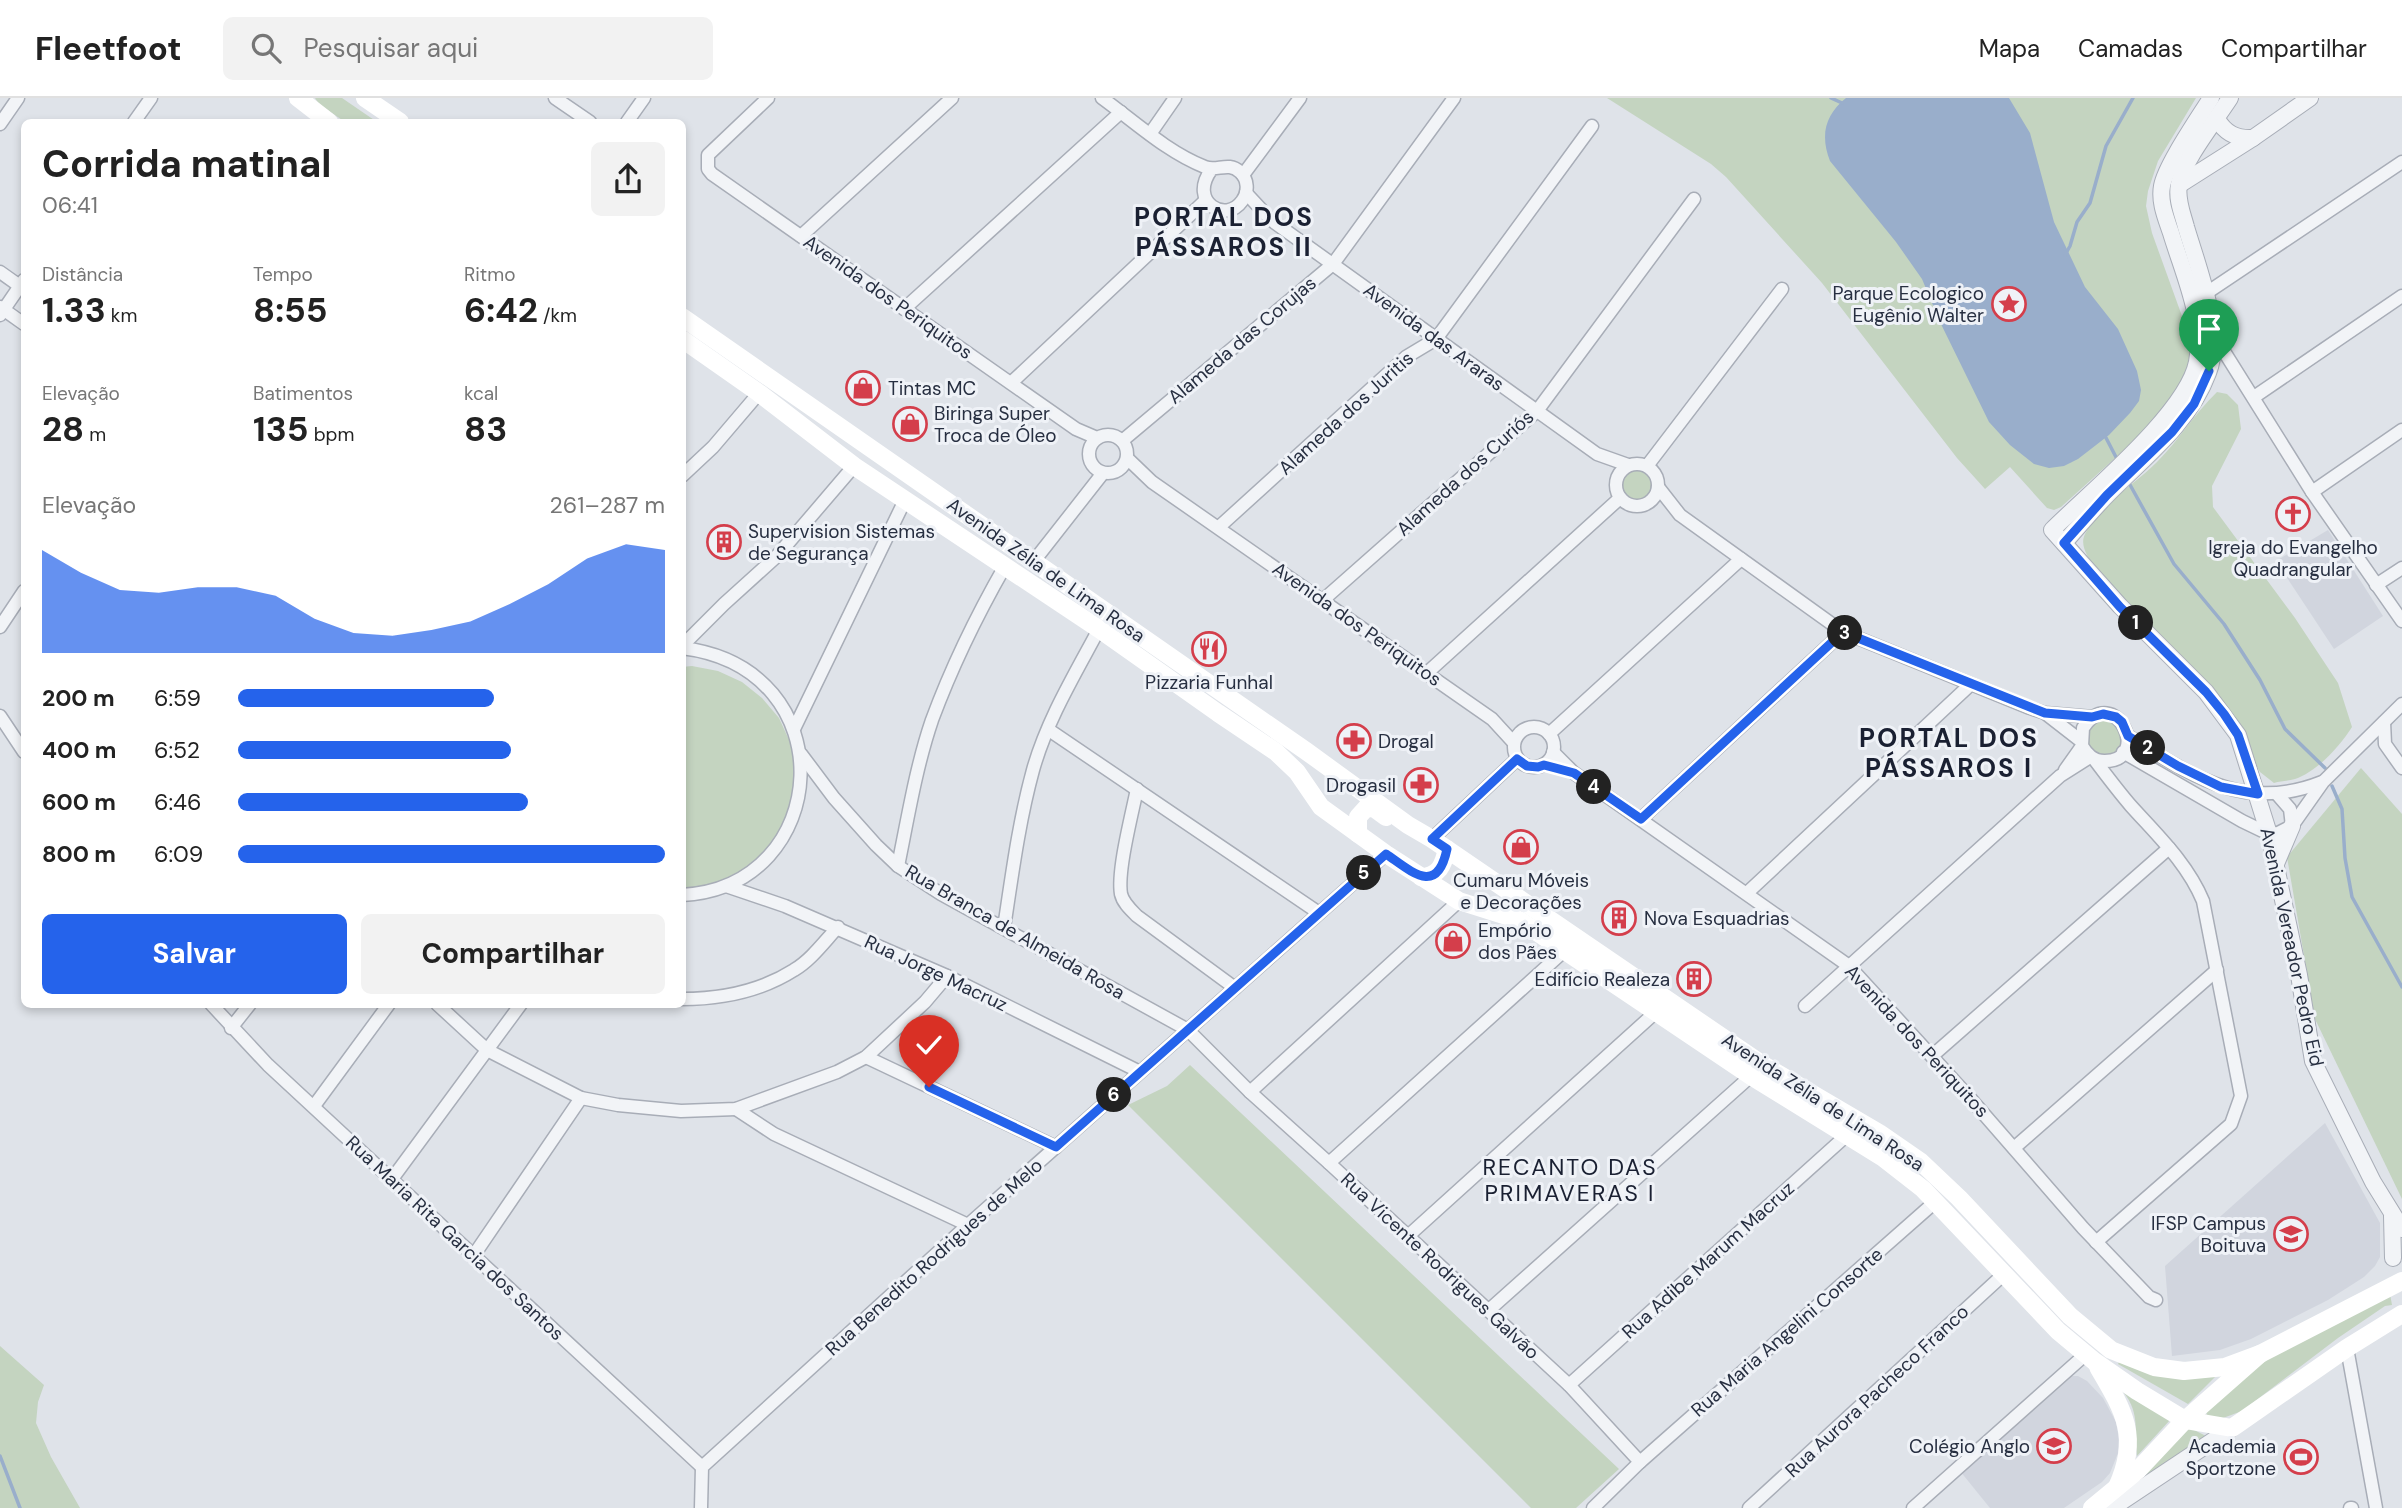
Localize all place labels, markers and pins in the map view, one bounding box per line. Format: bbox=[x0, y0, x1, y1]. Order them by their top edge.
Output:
place label: Parque Ecologico Eugênio Walter bbox=[1832, 281, 1984, 328]
place icon: Parque Ecologico Eugênio Walter bbox=[1990, 285, 2028, 323]
pin bbox=[2179, 299, 2239, 371]
shop icon: Tintas MC bbox=[844, 369, 882, 407]
place label: Tintas MC bbox=[888, 376, 976, 401]
place label: Biringa Super Troca de Óleo bbox=[934, 401, 1057, 448]
shop icon: Biringa Super Troca de Óleo bbox=[891, 405, 929, 443]
church icon: Igreja do Evangelho Quadrangular bbox=[2274, 495, 2312, 533]
place label: Supervision Sistemas de Segurança bbox=[748, 519, 935, 566]
building icon: Supervision Sistemas de Segurança bbox=[705, 523, 743, 561]
place label: Igreja do Evangelho Quadrangular bbox=[2208, 535, 2378, 582]
pin: 1 bbox=[2118, 606, 2154, 640]
pin: 3 bbox=[1828, 616, 1862, 650]
restaurant icon: Pizzaria Funhal bbox=[1190, 630, 1228, 668]
place label: Pizzaria Funhal bbox=[1145, 670, 1273, 695]
pharmacy icon: Drogal bbox=[1335, 722, 1373, 760]
place label: Drogal bbox=[1378, 729, 1434, 754]
pin: 2 bbox=[2130, 730, 2166, 766]
pharmacy icon: Drogasil bbox=[1402, 766, 1440, 804]
pin: 4 bbox=[1576, 770, 1612, 804]
place label: Drogasil bbox=[1326, 773, 1396, 798]
shop icon: Cumaru Móveis e Decorações bbox=[1502, 828, 1540, 866]
pin: 5 bbox=[1346, 856, 1382, 890]
place label: Cumaru Móveis e Decorações bbox=[1453, 868, 1589, 915]
building icon: Nova Esquadrias bbox=[1600, 899, 1638, 937]
place label: Nova Esquadrias bbox=[1644, 906, 1790, 931]
place label: Empório dos Pães bbox=[1478, 918, 1557, 965]
shop icon: Empório dos Pães bbox=[1434, 922, 1472, 960]
building icon: Edifício Realeza bbox=[1675, 960, 1713, 998]
place label: Edifício Realeza bbox=[1534, 967, 1670, 992]
pin bbox=[899, 1015, 959, 1087]
pin: 6 bbox=[1096, 1077, 1132, 1112]
place label: IFSP Campus Boituva bbox=[2151, 1211, 2266, 1258]
school or university icon: IFSP Campus Boituva bbox=[2272, 1215, 2310, 1253]
school or university icon: Colégio Anglo bbox=[2035, 1427, 2073, 1465]
place label: Colégio Anglo bbox=[1909, 1434, 2030, 1459]
place label: Academia Sportzone bbox=[2186, 1434, 2276, 1481]
sports icon: Academia Sportzone bbox=[2282, 1438, 2320, 1476]

